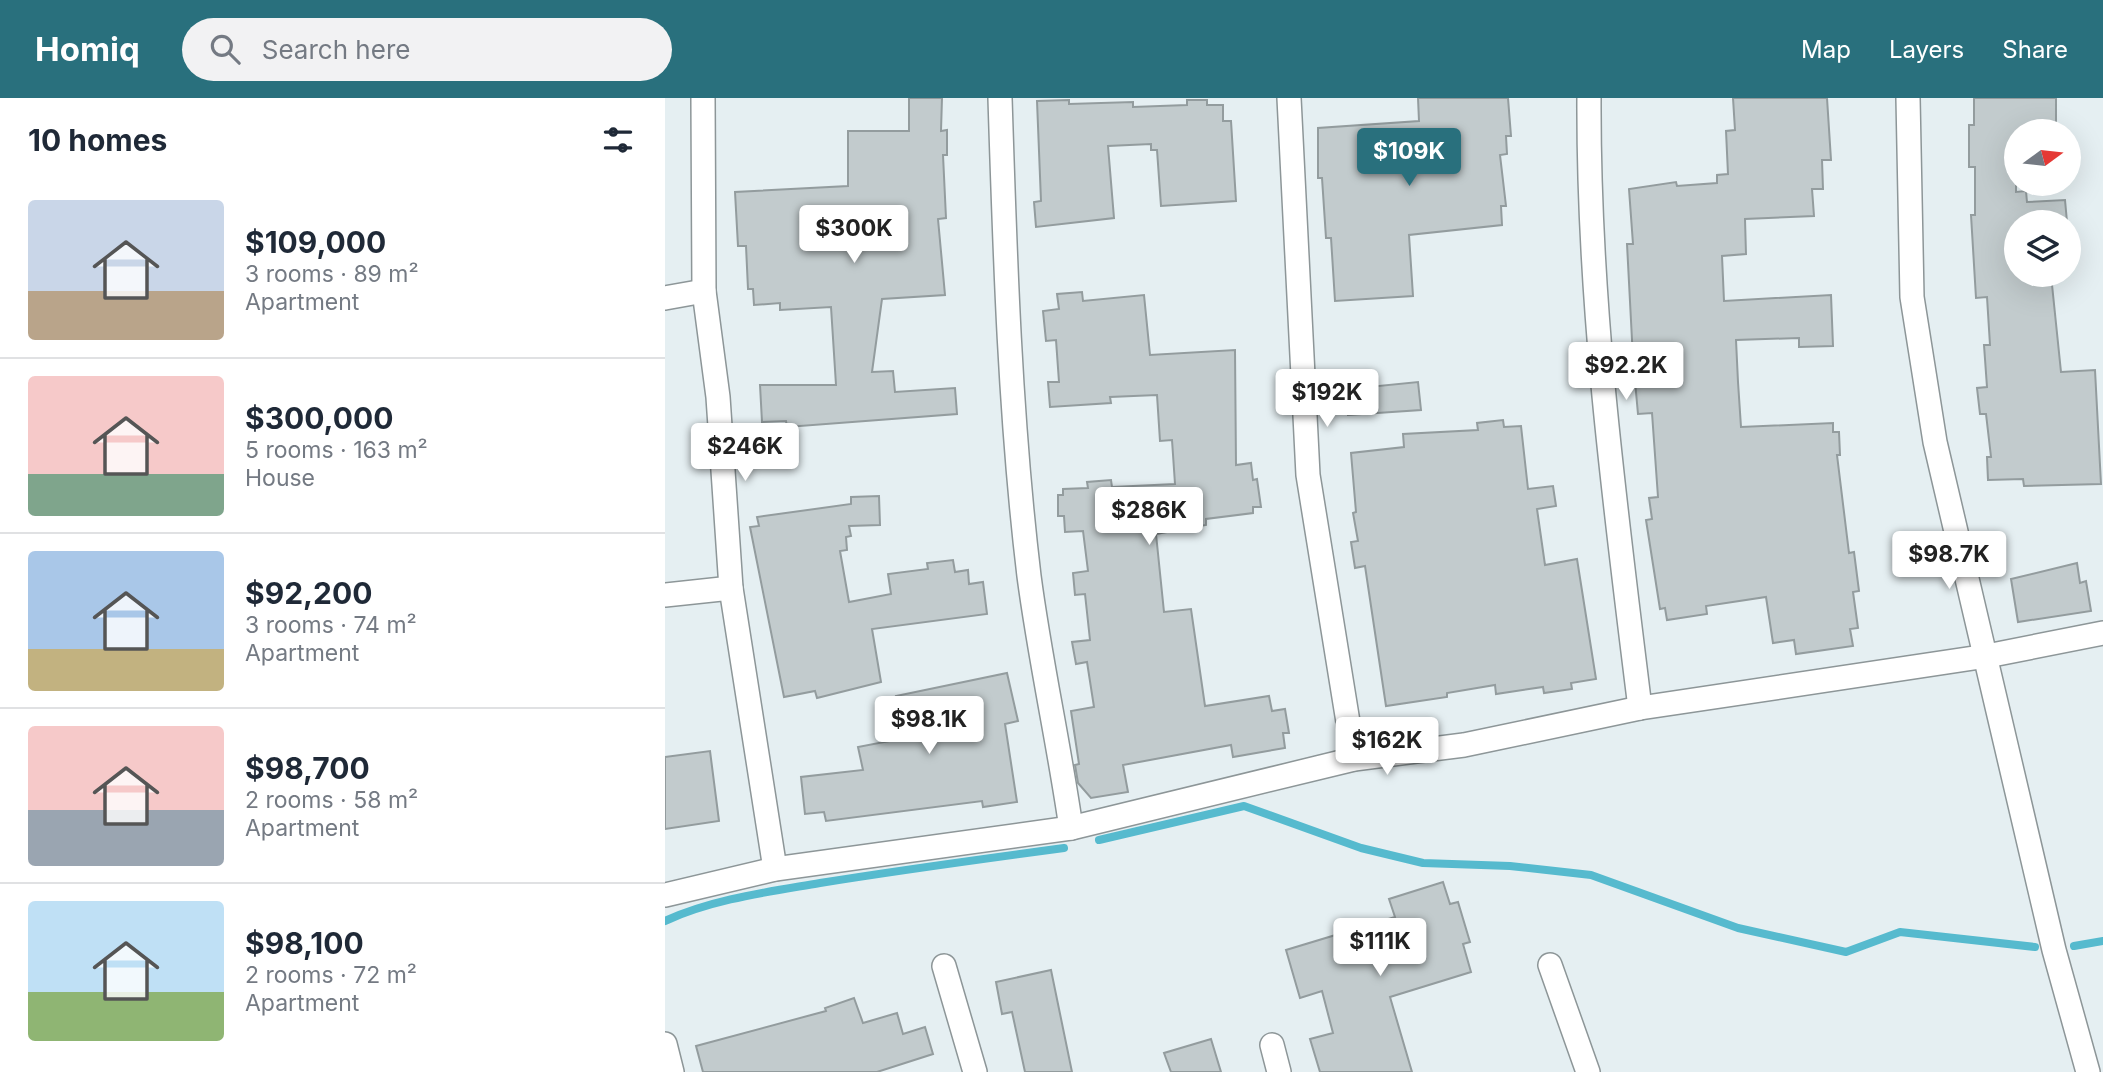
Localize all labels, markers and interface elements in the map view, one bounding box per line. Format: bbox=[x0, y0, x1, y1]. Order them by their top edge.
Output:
search box bbox=[182, 18, 672, 81]
text: Homiq bbox=[35, 29, 140, 69]
icon: search bbox=[206, 30, 244, 68]
text: Search here bbox=[262, 34, 410, 65]
text: Map bbox=[1801, 35, 1851, 64]
text: Layers bbox=[1889, 35, 1964, 64]
text: Share bbox=[2002, 35, 2068, 64]
north arrow bbox=[2004, 119, 2081, 196]
map controls bbox=[2004, 119, 2081, 287]
icon: filters bbox=[599, 121, 637, 159]
text: 10 homes bbox=[28, 122, 167, 158]
pin: $109K bbox=[1360, 129, 1458, 188]
text: $109K bbox=[1373, 137, 1445, 165]
pin: $300K bbox=[805, 206, 903, 265]
button: layers bbox=[2004, 210, 2081, 287]
text: $300K bbox=[815, 214, 893, 242]
text: $109,000 bbox=[245, 224, 386, 260]
icon: home bbox=[84, 228, 168, 312]
text: 3 rooms · 89 m² bbox=[245, 260, 419, 288]
text: Apartment bbox=[245, 288, 359, 316]
pin: $92.2K bbox=[1569, 342, 1683, 402]
text: $92.2K bbox=[1584, 351, 1668, 379]
pin: $192K bbox=[1278, 370, 1376, 429]
text: $192K bbox=[1292, 378, 1362, 406]
text: $300,000 bbox=[245, 400, 393, 436]
icon: home bbox=[84, 404, 168, 488]
pin: $246K bbox=[696, 424, 794, 483]
text: $246K bbox=[707, 432, 783, 460]
text: 5 rooms · 163 m² bbox=[245, 436, 428, 464]
text: House bbox=[245, 464, 315, 492]
pin: $286K bbox=[1100, 488, 1198, 547]
text: $286K bbox=[1111, 496, 1187, 524]
pin: $98.7K bbox=[1892, 532, 2006, 591]
text: $98.7K bbox=[1908, 540, 1990, 568]
text: $92,200 bbox=[245, 575, 372, 611]
icon: home bbox=[84, 579, 168, 663]
text: 3 rooms · 74 m² bbox=[245, 611, 417, 639]
text: Apartment bbox=[245, 639, 359, 667]
pin: $98.1K bbox=[872, 696, 986, 756]
text: $98.1K bbox=[891, 705, 967, 733]
pin: $162K bbox=[1338, 718, 1436, 777]
text: $162K bbox=[1352, 726, 1422, 754]
text: $98,700 bbox=[245, 750, 370, 786]
icon: home bbox=[84, 754, 168, 838]
text: 2 rooms · 58 m² bbox=[245, 786, 418, 814]
text: Apartment bbox=[245, 814, 359, 842]
pin: $111K bbox=[1331, 918, 1429, 978]
text: $98,100 bbox=[245, 925, 364, 961]
text: $111K bbox=[1349, 927, 1411, 955]
icon: home bbox=[84, 929, 168, 1013]
text: 2 rooms · 72 m² bbox=[245, 961, 417, 989]
text: Apartment bbox=[245, 989, 359, 1017]

